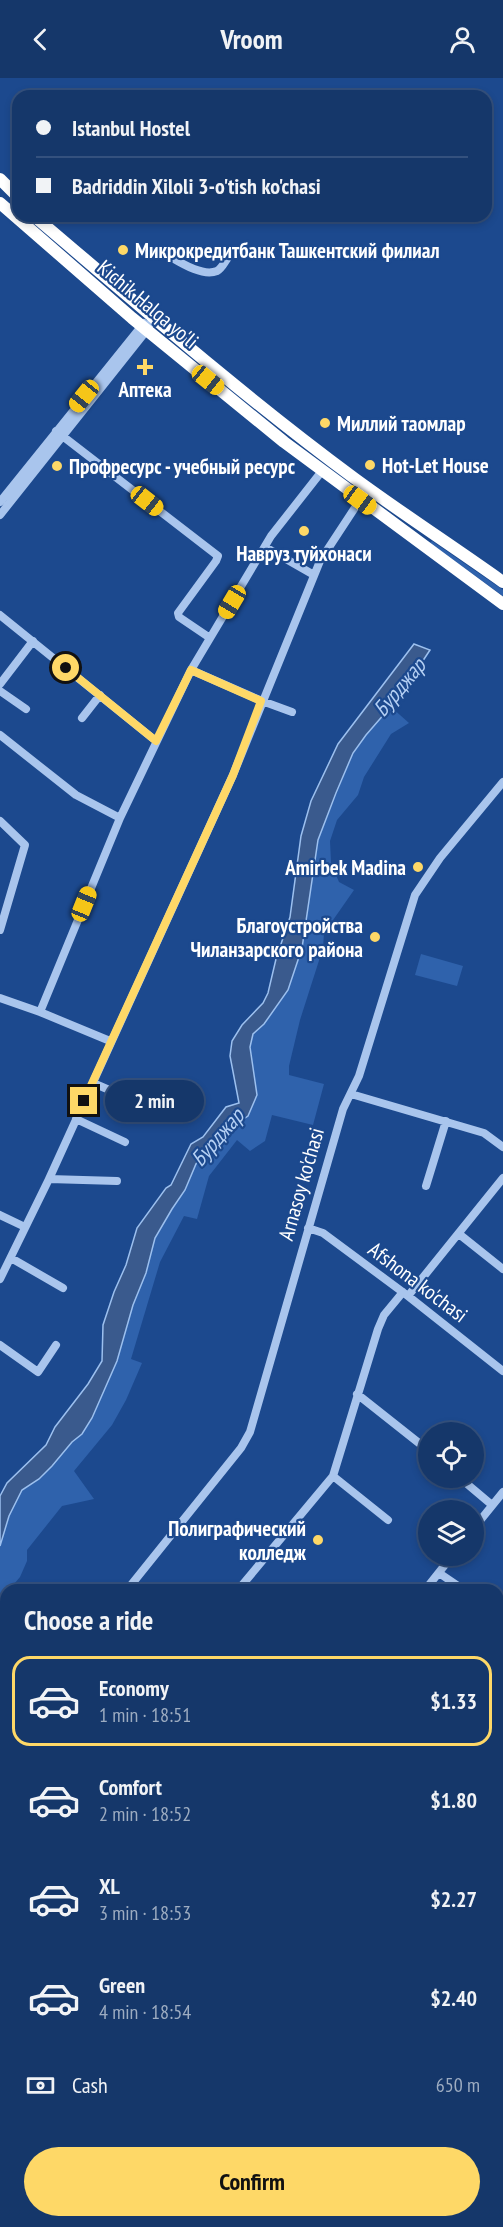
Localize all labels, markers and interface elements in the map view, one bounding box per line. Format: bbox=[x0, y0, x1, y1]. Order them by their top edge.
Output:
text: Vroom bbox=[220, 22, 283, 56]
icon: back bbox=[24, 23, 57, 56]
icon: person bbox=[446, 23, 479, 56]
text: Istanbul Hostel bbox=[72, 114, 190, 142]
text: Badriddin Xiloli 3-o'tish ko'chasi bbox=[72, 172, 321, 200]
place label: Микрокредитбанк Ташкентский филиал bbox=[135, 237, 440, 264]
marker: Микрокредитбанк Ташкентский филиал bbox=[116, 243, 130, 257]
street label: Kichik Halqa yo'li bbox=[92, 254, 204, 354]
marker: Аптека bbox=[138, 360, 152, 374]
car bbox=[188, 362, 228, 398]
car bbox=[66, 376, 102, 416]
place label: Аптека bbox=[117, 376, 172, 403]
place label: Миллий таомлар bbox=[337, 410, 466, 437]
marker: Миллий таомлар bbox=[318, 416, 332, 430]
place label: Hot-Let House bbox=[382, 452, 489, 479]
place label: Профресурс - учебный ресурс bbox=[69, 453, 296, 480]
marker: Hot-Let House bbox=[363, 458, 377, 472]
marker: Профресурс - учебный ресурс bbox=[50, 459, 64, 473]
car bbox=[340, 482, 380, 518]
car bbox=[127, 483, 167, 519]
marker: Навруз туйхонаси bbox=[297, 524, 311, 538]
place label: Навруз туйхонаси bbox=[236, 540, 372, 567]
car bbox=[215, 582, 249, 622]
water label: Бурджар bbox=[367, 651, 432, 722]
route start bbox=[52, 654, 79, 681]
place label: Amirbek Madina bbox=[284, 854, 406, 881]
marker: Amirbek Madina bbox=[411, 860, 425, 874]
car bbox=[69, 884, 99, 924]
place label: Благоустройства Чиланзарского района bbox=[190, 912, 363, 963]
marker: Благоустройства Чиланзарского района bbox=[368, 930, 382, 944]
callout: 2 min bbox=[105, 1080, 204, 1122]
route end bbox=[70, 1087, 97, 1114]
text: 2 min bbox=[134, 1088, 175, 1114]
water label: Бурджар bbox=[184, 1101, 251, 1172]
street label: Arnasoy ko'chasi bbox=[272, 1125, 330, 1243]
street label: Afshona ko'chasi bbox=[363, 1236, 473, 1328]
map controls bbox=[418, 1422, 484, 1566]
button: locate bbox=[418, 1422, 484, 1488]
button: layers bbox=[418, 1500, 484, 1566]
place label: Полиграфический колледж bbox=[168, 1515, 307, 1566]
marker: Полиграфический колледж bbox=[311, 1533, 325, 1547]
text: Choose a ride bbox=[24, 1603, 153, 1637]
icon: car bbox=[27, 1674, 81, 1728]
text: Economy bbox=[99, 1674, 169, 1702]
text: $1.33 bbox=[430, 1687, 477, 1715]
text: 1 min · 18:51 bbox=[99, 1702, 191, 1728]
icon: car bbox=[27, 1773, 81, 1827]
text: Comfort bbox=[99, 1773, 162, 1801]
text: $1.80 bbox=[430, 1786, 477, 1814]
text: 2 min · 18:52 bbox=[99, 1801, 191, 1827]
icon: car bbox=[27, 1872, 81, 1926]
text: XL bbox=[99, 1872, 120, 1900]
text: $2.27 bbox=[430, 1885, 477, 1913]
text: 3 min · 18:53 bbox=[99, 1900, 191, 1926]
icon: car bbox=[27, 1971, 81, 2025]
text: Green bbox=[99, 1971, 145, 1999]
text: $2.40 bbox=[430, 1984, 477, 2012]
text: 4 min · 18:54 bbox=[99, 1999, 191, 2025]
icon: cash bbox=[24, 2069, 57, 2102]
text: Cash bbox=[72, 2071, 108, 2099]
text: 650 m bbox=[436, 2072, 480, 2098]
button: Confirm bbox=[24, 2147, 480, 2216]

